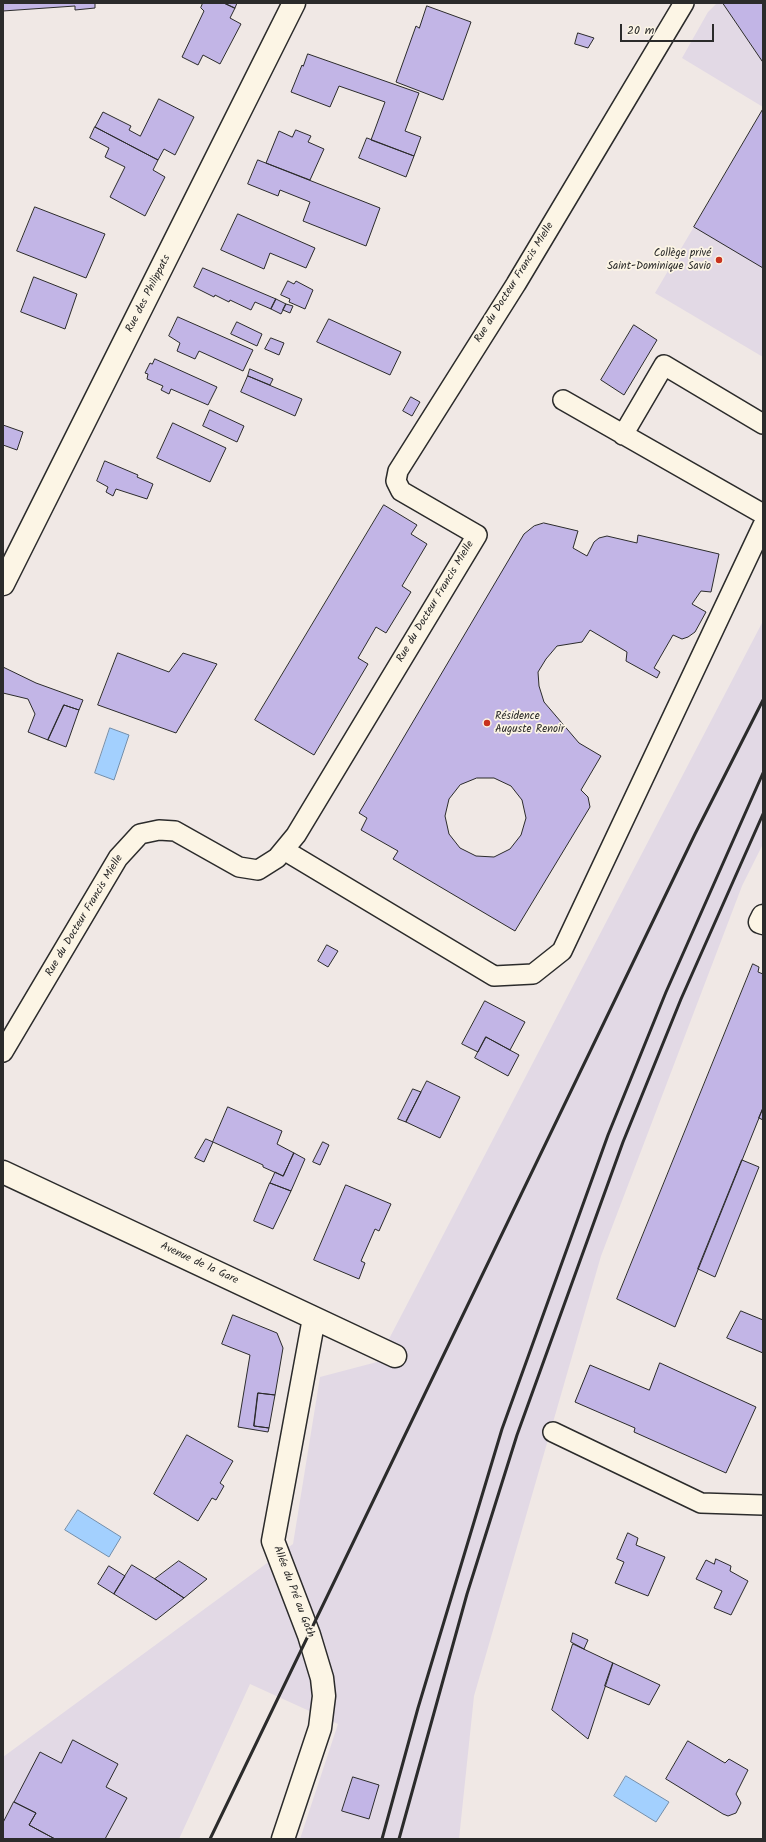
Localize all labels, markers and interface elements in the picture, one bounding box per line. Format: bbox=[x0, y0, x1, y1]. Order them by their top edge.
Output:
scale bar bbox=[622, 16, 716, 42]
text: 20 m bbox=[627, 21, 654, 40]
street label: Rue du Docteur Francis Mielle bbox=[472, 220, 558, 346]
place label: Collège privé Saint-Dominique Savio bbox=[607, 247, 711, 273]
street label: Rue des Philippats bbox=[124, 253, 174, 335]
marker: Collège privé Saint-Dominique Savio bbox=[714, 255, 724, 265]
street label: Rue du Docteur Francis Mielle bbox=[394, 539, 478, 665]
place label: Résidence Auguste Renoir bbox=[495, 710, 564, 736]
marker: Résidence Auguste Renoir bbox=[482, 718, 492, 728]
street label: Rue du Docteur Francis Mielle bbox=[43, 853, 127, 979]
street label: Avenue de la Gare bbox=[158, 1240, 240, 1288]
street label: Allée du Pré au Goth bbox=[269, 1544, 317, 1640]

